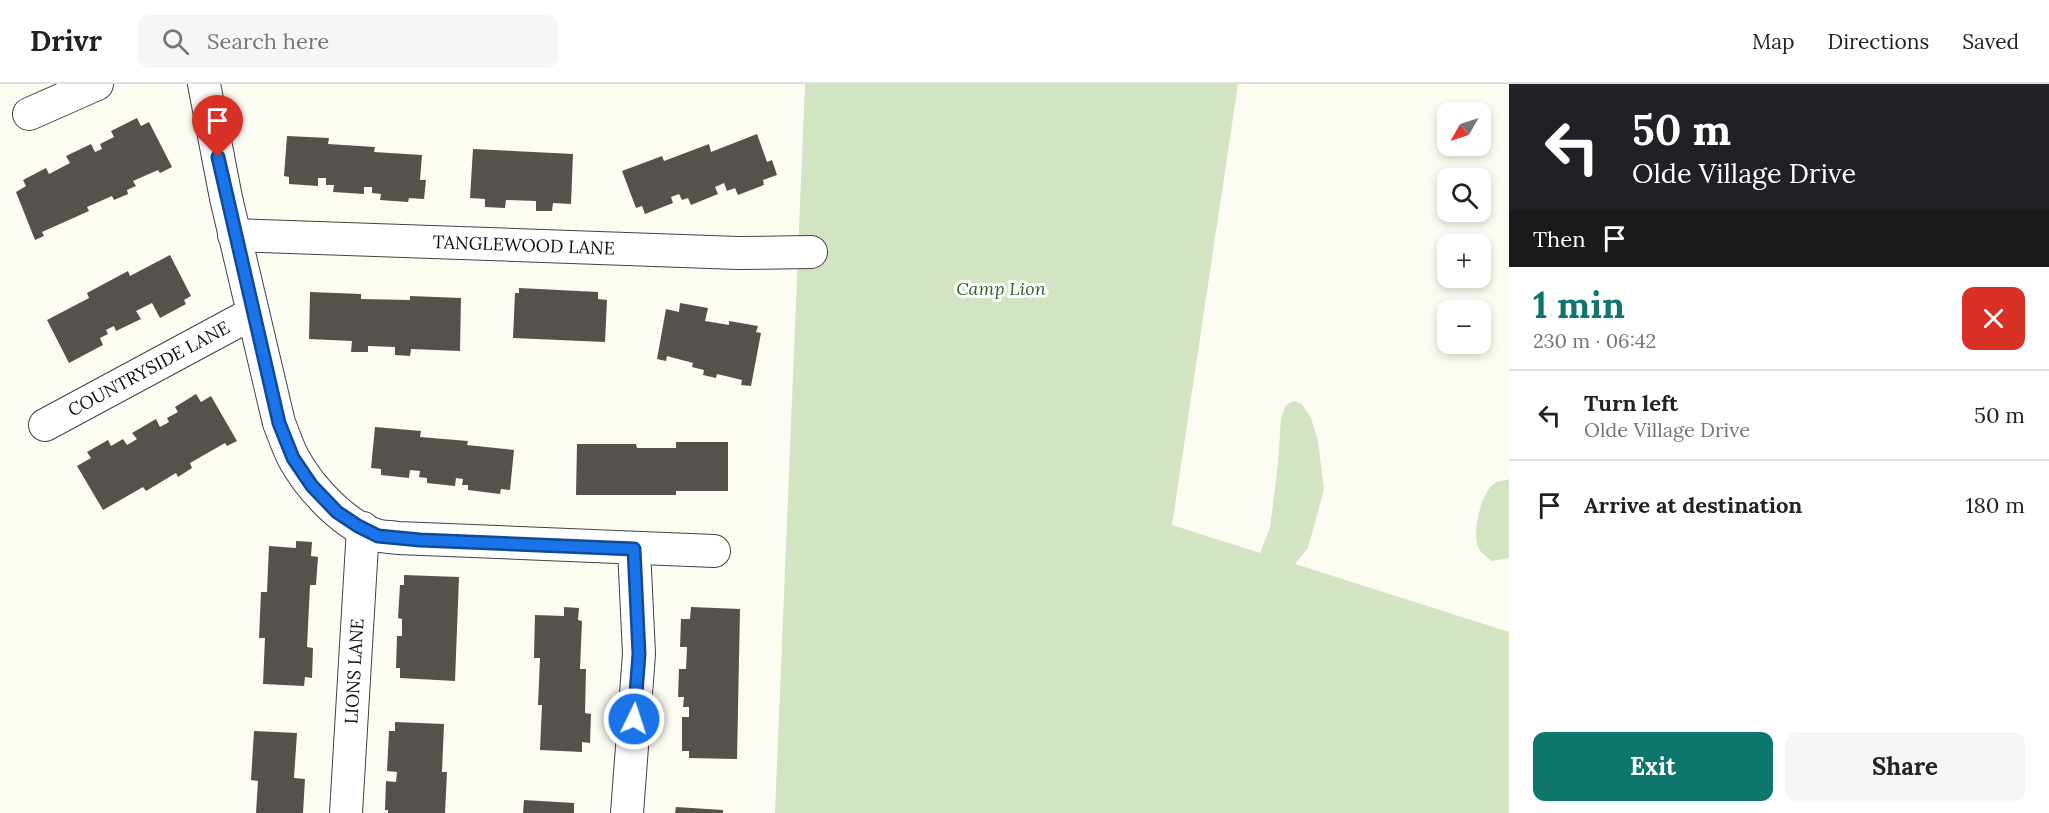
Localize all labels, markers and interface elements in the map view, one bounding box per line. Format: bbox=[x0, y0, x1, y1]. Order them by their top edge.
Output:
search box bbox=[138, 14, 558, 68]
text: Drivr bbox=[30, 23, 102, 59]
icon: search bbox=[159, 25, 192, 58]
text: Search here bbox=[207, 27, 329, 55]
text: Map bbox=[1752, 28, 1795, 55]
text: Directions bbox=[1828, 28, 1929, 55]
text: Saved bbox=[1962, 28, 2019, 55]
pin bbox=[192, 95, 243, 157]
north arrow bbox=[1437, 102, 1491, 156]
map controls bbox=[1437, 102, 1491, 354]
text: 50 m bbox=[1632, 103, 1731, 157]
icon: arrive bbox=[201, 104, 234, 137]
icon: left bbox=[1533, 108, 1611, 186]
text: Olde Village Drive bbox=[1632, 156, 1856, 190]
button: search bbox=[1437, 168, 1491, 222]
icon: arrive bbox=[1598, 222, 1631, 255]
text: Then bbox=[1533, 225, 1586, 253]
street label: TANGLEWOOD LANE bbox=[432, 230, 615, 260]
button: + bbox=[1437, 234, 1491, 288]
park label: Camp Lion bbox=[956, 277, 1046, 300]
text: 1 min bbox=[1533, 282, 1625, 328]
button: close bbox=[1962, 287, 2025, 350]
button: − bbox=[1437, 300, 1491, 354]
street label: COUNTRYSIDE LANE bbox=[64, 316, 234, 422]
text: 230 m · 06:42 bbox=[1533, 328, 1656, 353]
text: Turn left bbox=[1584, 389, 1678, 417]
icon: left bbox=[1533, 399, 1566, 432]
text: 50 m bbox=[1974, 401, 2025, 429]
text: Olde Village Drive bbox=[1584, 417, 1750, 442]
icon: arrive bbox=[1533, 489, 1566, 522]
text: Arrive at destination bbox=[1584, 491, 1802, 519]
text: 180 m bbox=[1966, 491, 2025, 519]
street label: LIONS LANE bbox=[339, 618, 369, 725]
position arrow bbox=[602, 687, 666, 751]
button: Exit bbox=[1533, 732, 1773, 801]
button: Share bbox=[1785, 732, 2025, 801]

